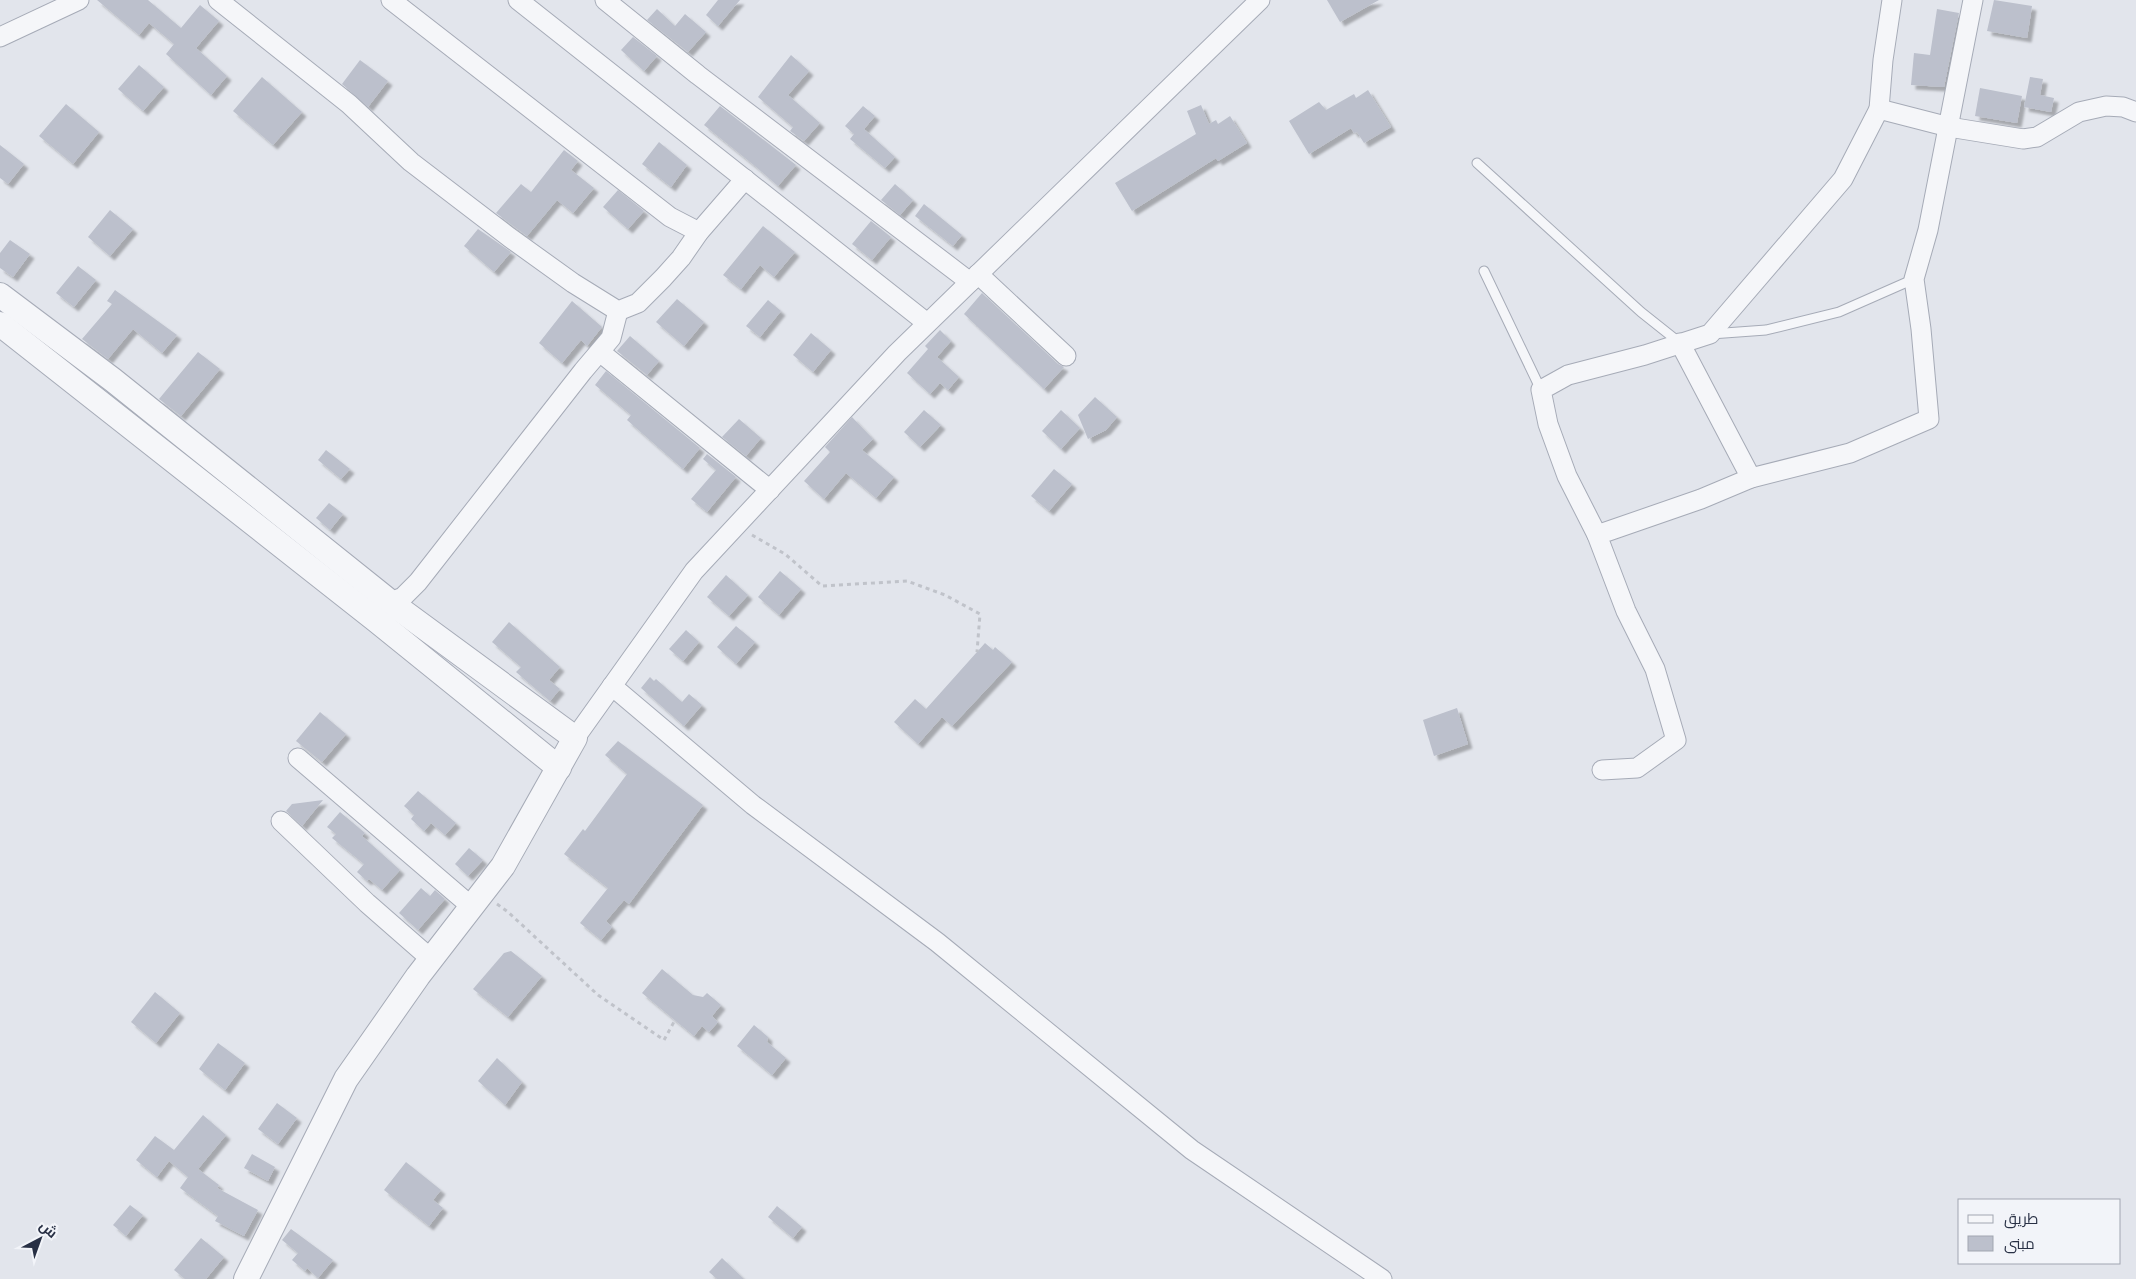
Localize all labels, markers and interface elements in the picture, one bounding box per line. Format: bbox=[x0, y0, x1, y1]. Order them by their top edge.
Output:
legend bbox=[1958, 1199, 2121, 1264]
text: طريق bbox=[2004, 1209, 2038, 1229]
north arrow bbox=[15, 1214, 65, 1264]
text: ش bbox=[36, 1217, 61, 1242]
text: مبنى bbox=[2004, 1234, 2035, 1254]

